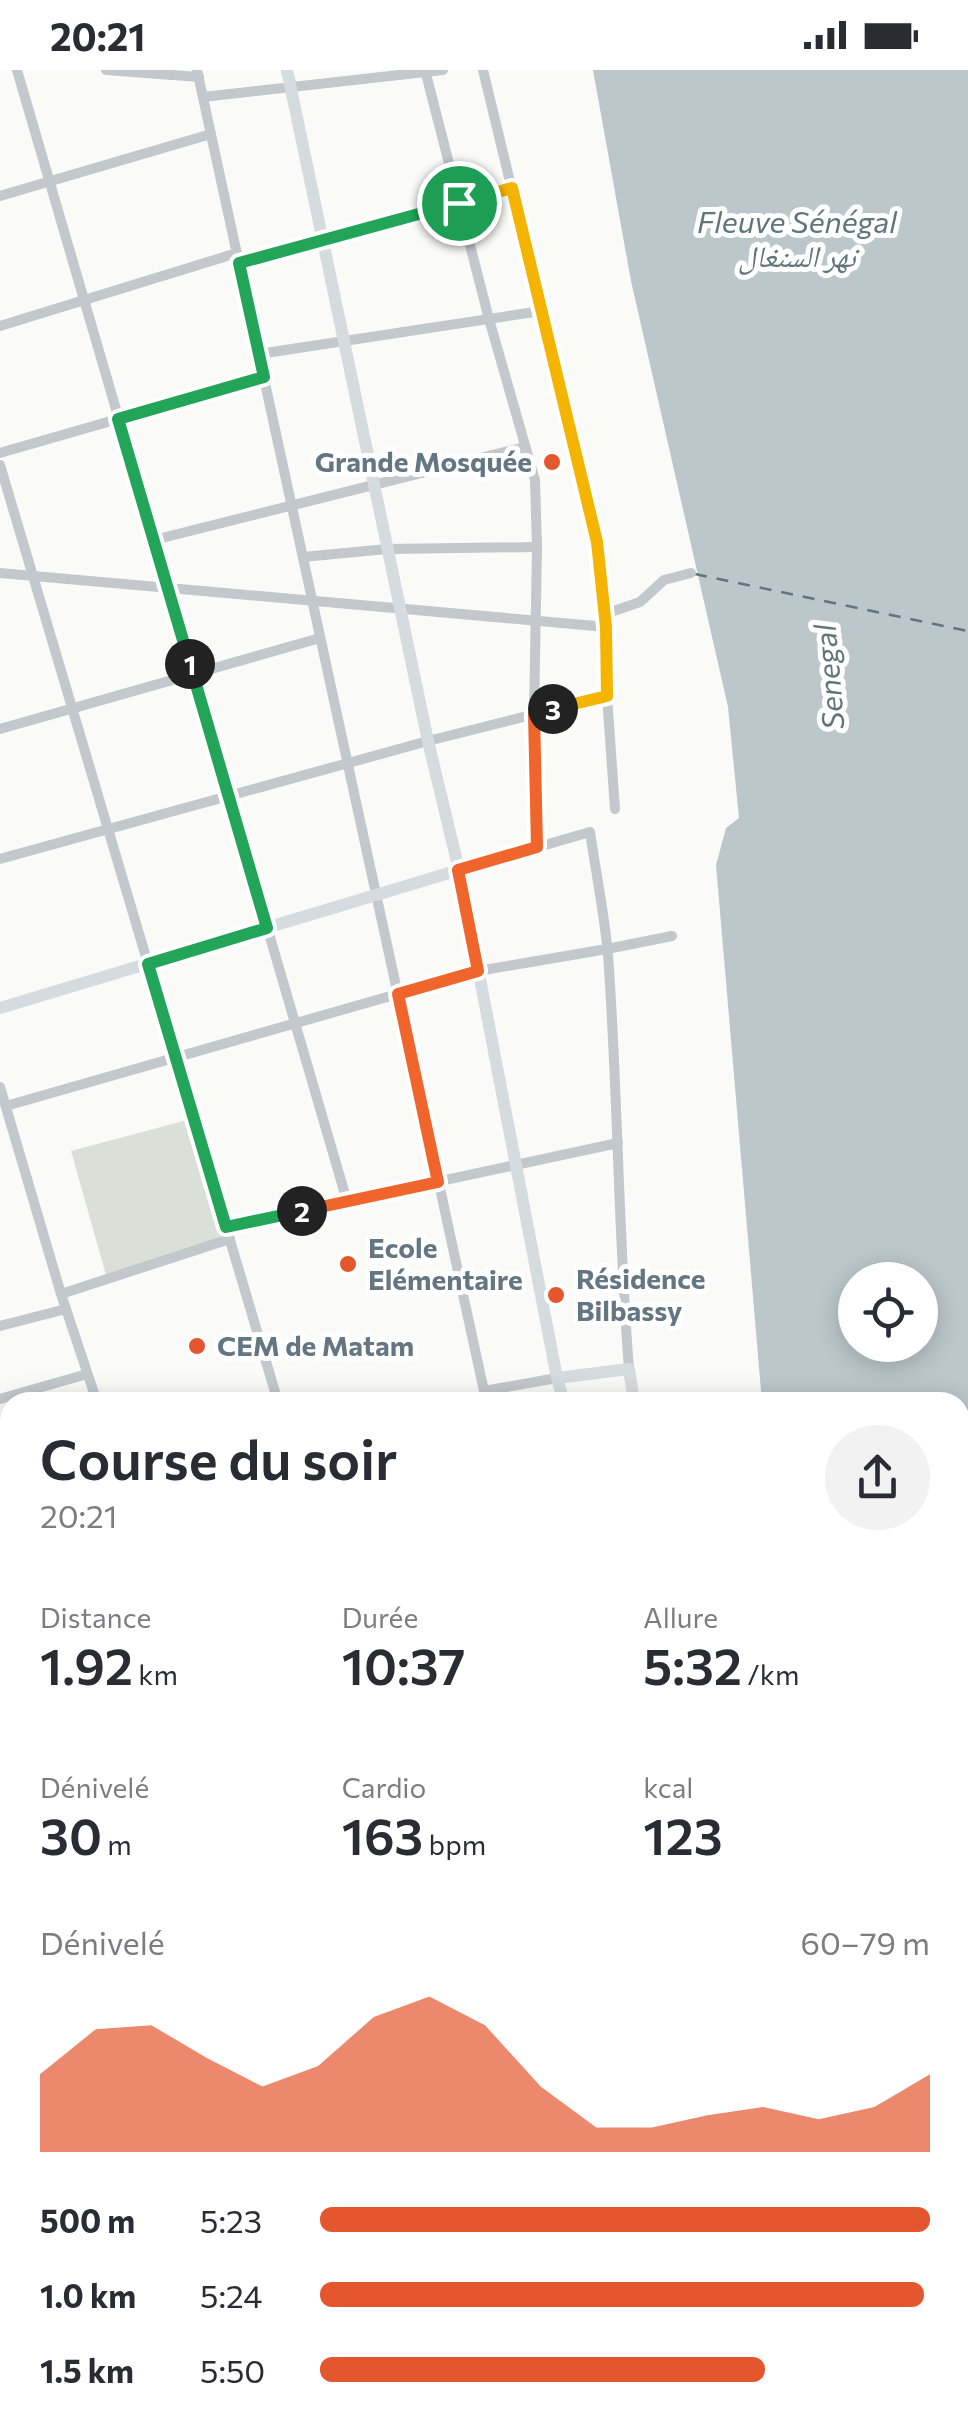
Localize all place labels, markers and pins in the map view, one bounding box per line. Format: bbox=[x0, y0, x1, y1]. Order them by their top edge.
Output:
pin bbox=[417, 161, 502, 246]
place label: Grande Mosquée bbox=[315, 444, 532, 478]
marker: Grande Mosquée bbox=[541, 451, 563, 473]
pin: 1 bbox=[165, 639, 215, 689]
pin: 3 bbox=[528, 684, 578, 734]
pin: 2 bbox=[277, 1186, 327, 1236]
place label: Ecole Elémentaire bbox=[368, 1230, 523, 1296]
marker: Ecole Elémentaire bbox=[337, 1253, 359, 1275]
place label: Résidence Bilbassy bbox=[576, 1261, 706, 1327]
marker: Résidence Bilbassy bbox=[545, 1284, 567, 1306]
place label: CEM de Matam bbox=[217, 1328, 414, 1362]
marker: CEM de Matam bbox=[186, 1335, 208, 1357]

